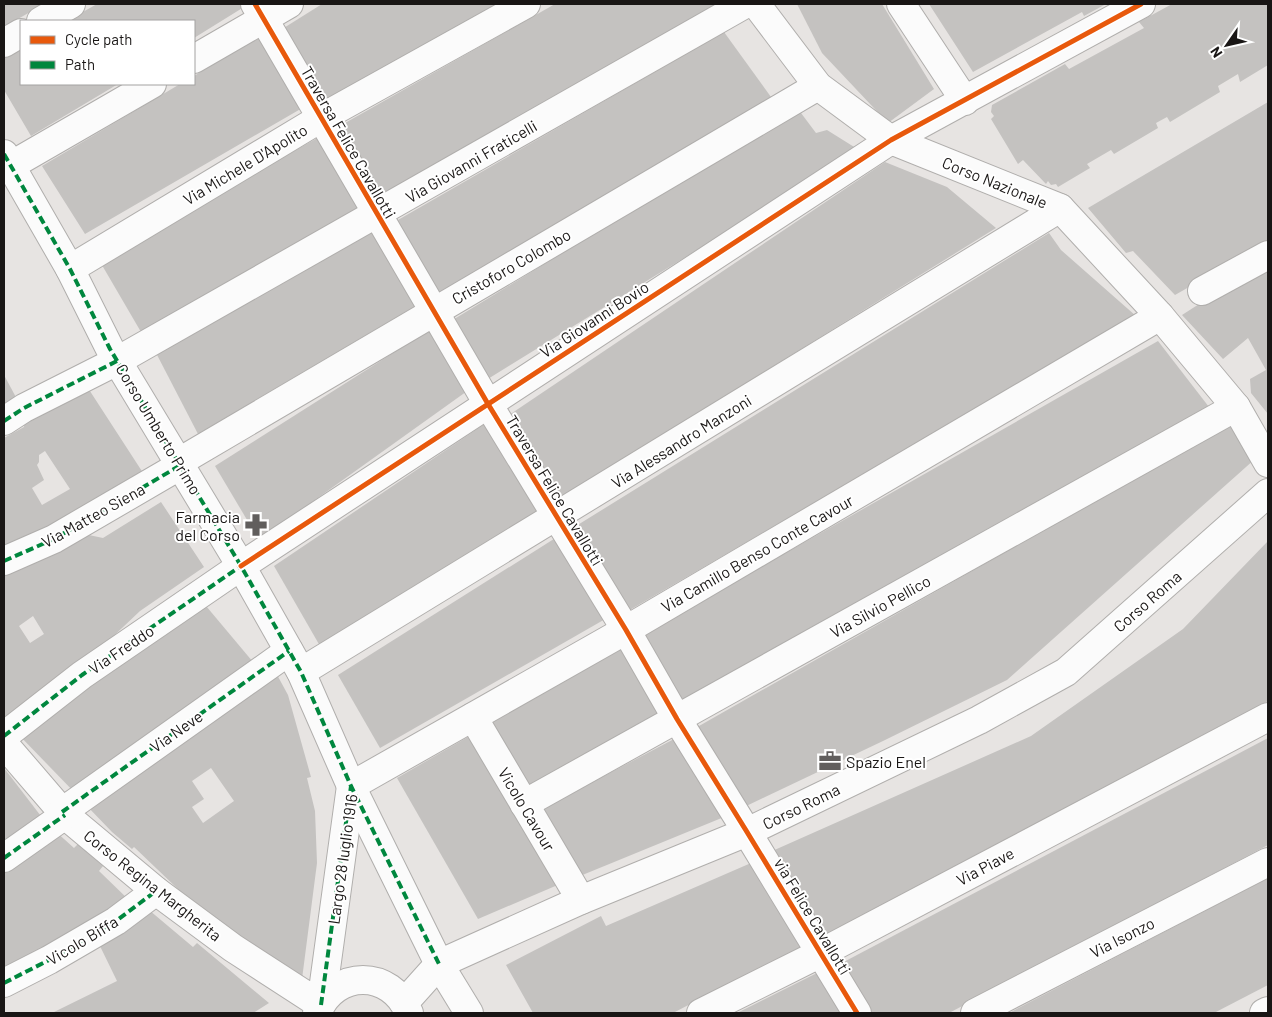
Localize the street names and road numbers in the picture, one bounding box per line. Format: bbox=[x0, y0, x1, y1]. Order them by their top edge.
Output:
street label: Traversa Felice Cavallotti bbox=[298, 63, 400, 221]
street label: Via Giovanni Fraticelli bbox=[402, 116, 540, 206]
street label: Via Michele D'Apolito bbox=[179, 119, 311, 209]
street label: Corso Nazionale bbox=[940, 152, 1050, 212]
street label: Cristoforo Colombo bbox=[448, 224, 574, 308]
street label: Via Giovanni Bovio bbox=[536, 277, 652, 361]
street label: Corso Umberto Primo bbox=[112, 360, 206, 498]
street label: Via Alessandro Manzoni bbox=[607, 390, 755, 492]
street label: Traversa Felice Cavallotti bbox=[502, 411, 608, 569]
street label: Via Matteo Siena bbox=[38, 479, 148, 551]
street label: Via Camillo Benso Conte Cavour bbox=[658, 490, 857, 616]
street label: Corso Roma bbox=[1109, 566, 1185, 636]
street label: Via Silvio Pellico bbox=[827, 571, 933, 641]
street label: Via Freddo bbox=[85, 620, 157, 678]
street label: Via Neve bbox=[146, 706, 206, 756]
street label: Vicolo Cavour bbox=[495, 764, 559, 854]
street label: Corso Roma bbox=[759, 779, 843, 833]
street label: Largo 28 luglio 1916 bbox=[323, 793, 361, 925]
street label: Corso Regina Margherita bbox=[80, 825, 226, 945]
street label: Via Piave bbox=[953, 843, 1017, 889]
street label: via Felice Cavallotti bbox=[771, 854, 855, 978]
street label: Vicolo Biffa bbox=[43, 911, 121, 969]
street label: Via Isonzo bbox=[1087, 913, 1157, 961]

